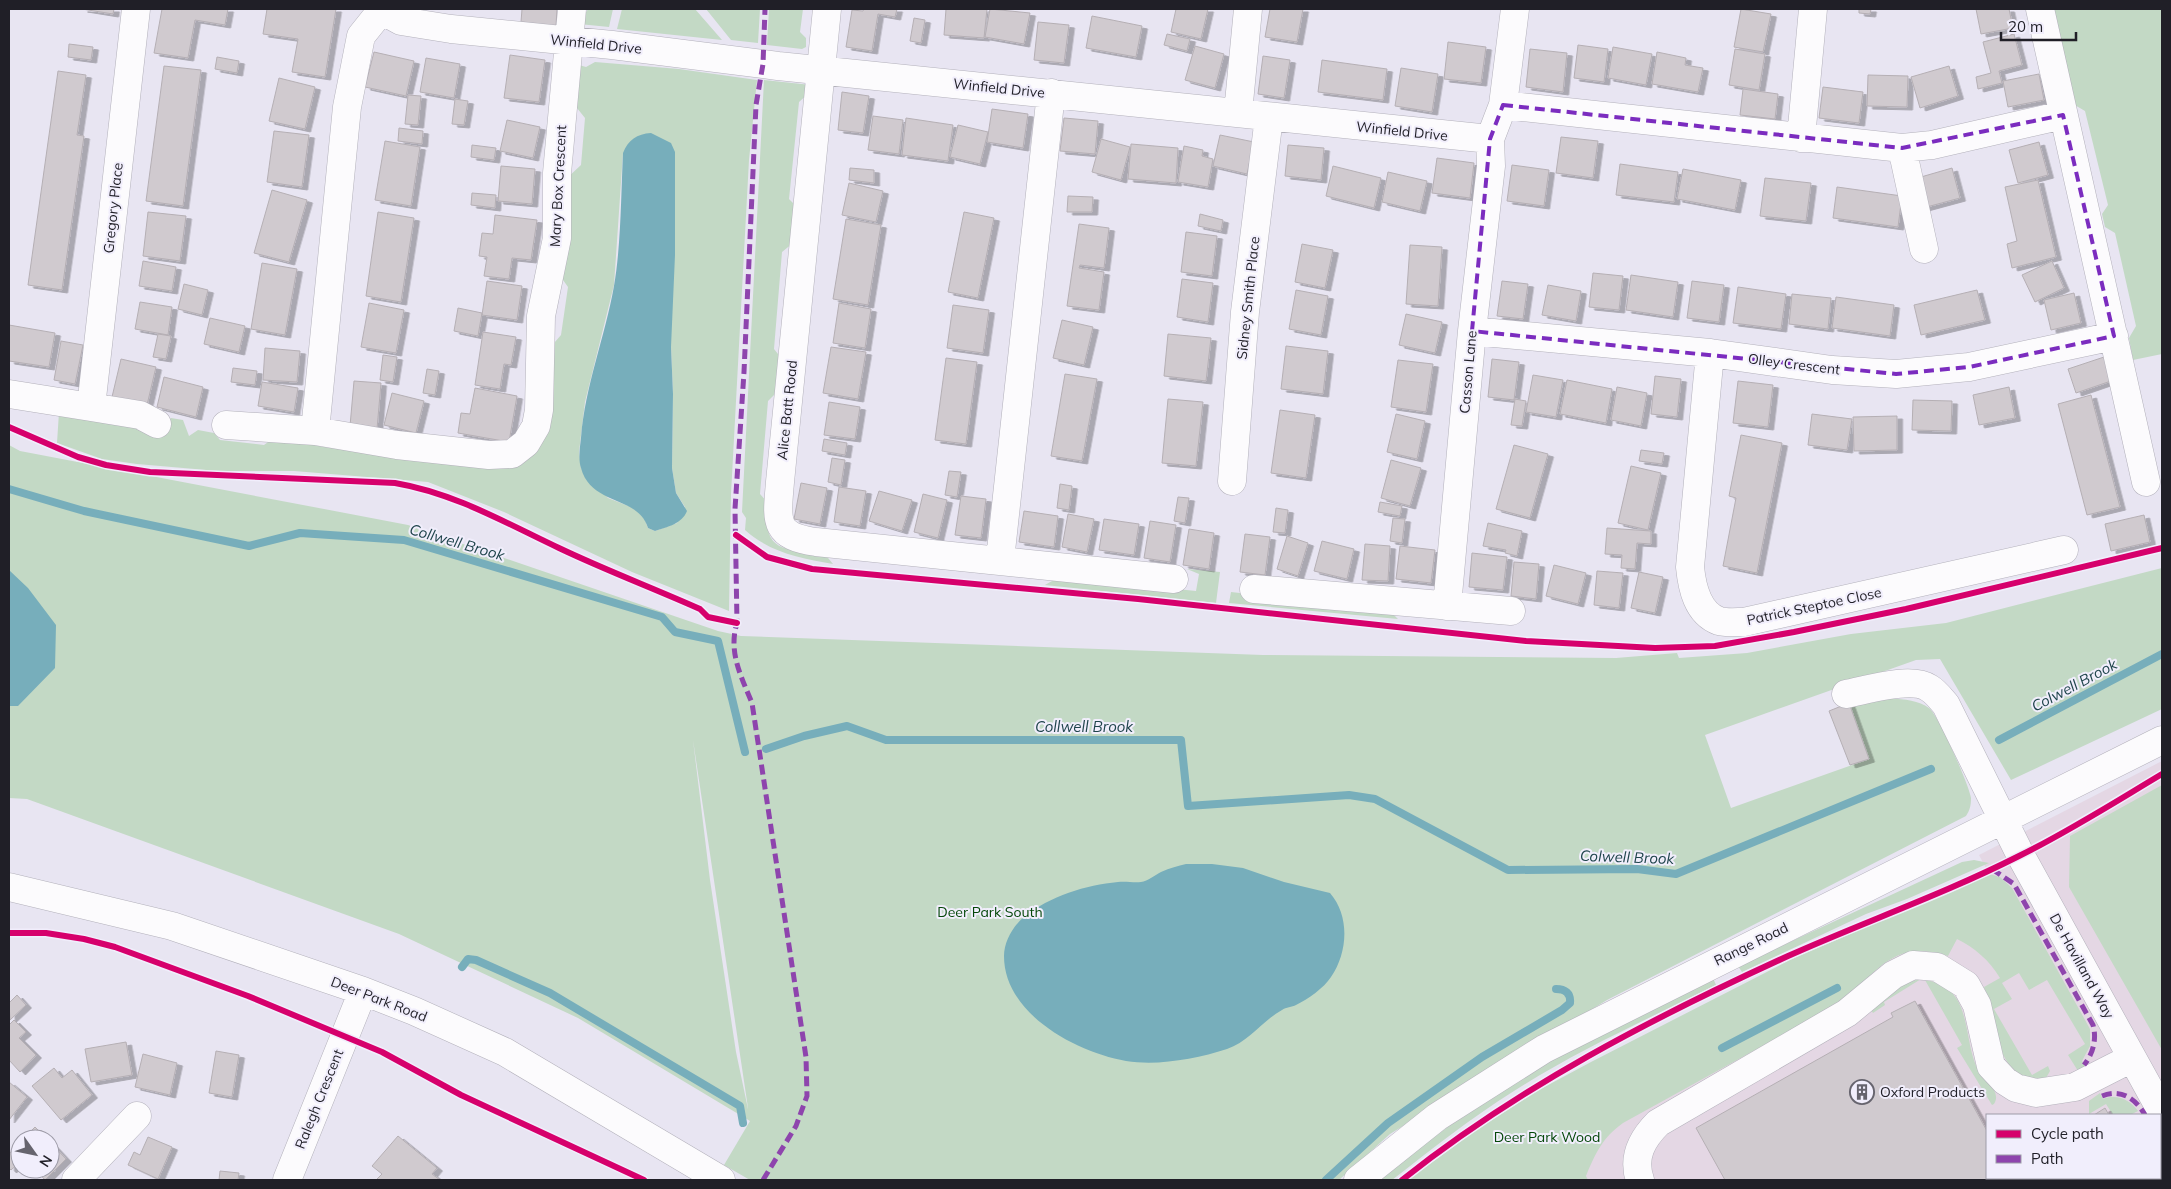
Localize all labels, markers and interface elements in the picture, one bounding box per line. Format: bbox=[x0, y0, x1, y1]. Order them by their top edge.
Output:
scale bar bbox=[2001, 10, 2076, 42]
text: 20 m bbox=[2008, 17, 2043, 36]
street label: Winfield Drive bbox=[549, 30, 643, 58]
street label: Winfield Drive bbox=[952, 74, 1046, 102]
street label: Winfield Drive bbox=[1355, 117, 1449, 145]
street label: Mary Box Crescent bbox=[546, 124, 570, 247]
street label: Gregory Place bbox=[99, 162, 127, 254]
street label: Sidney Smith Place bbox=[1233, 236, 1263, 360]
street label: Casson Lane bbox=[1455, 330, 1481, 414]
street label: Olley Crescent bbox=[1747, 349, 1841, 379]
street label: Alice Batt Road bbox=[773, 359, 801, 461]
water label: Collwell Brook bbox=[407, 519, 508, 565]
street label: Patrick Steptoe Close bbox=[1745, 583, 1883, 629]
water label: Colwell Brook bbox=[2028, 654, 2121, 716]
water label: Collwell Brook bbox=[1035, 717, 1134, 736]
water label: Colwell Brook bbox=[1579, 846, 1676, 868]
park label: Deer Park South bbox=[937, 903, 1043, 921]
street label: De Havilland Way bbox=[2046, 910, 2119, 1022]
street label: Range Road bbox=[1711, 918, 1791, 970]
street label: Deer Park Road bbox=[328, 972, 430, 1026]
street label: Ralegh Crescent bbox=[291, 1046, 347, 1151]
building icon: Oxford Products bbox=[1849, 1079, 1875, 1105]
place label: Oxford Products bbox=[1880, 1083, 1985, 1101]
legend bbox=[1986, 1114, 2161, 1179]
text: Cycle path bbox=[2031, 1124, 2104, 1143]
park label: Deer Park Wood bbox=[1494, 1128, 1600, 1146]
north arrow bbox=[10, 1129, 60, 1179]
text: Path bbox=[2031, 1149, 2063, 1168]
text: N bbox=[35, 1152, 56, 1170]

